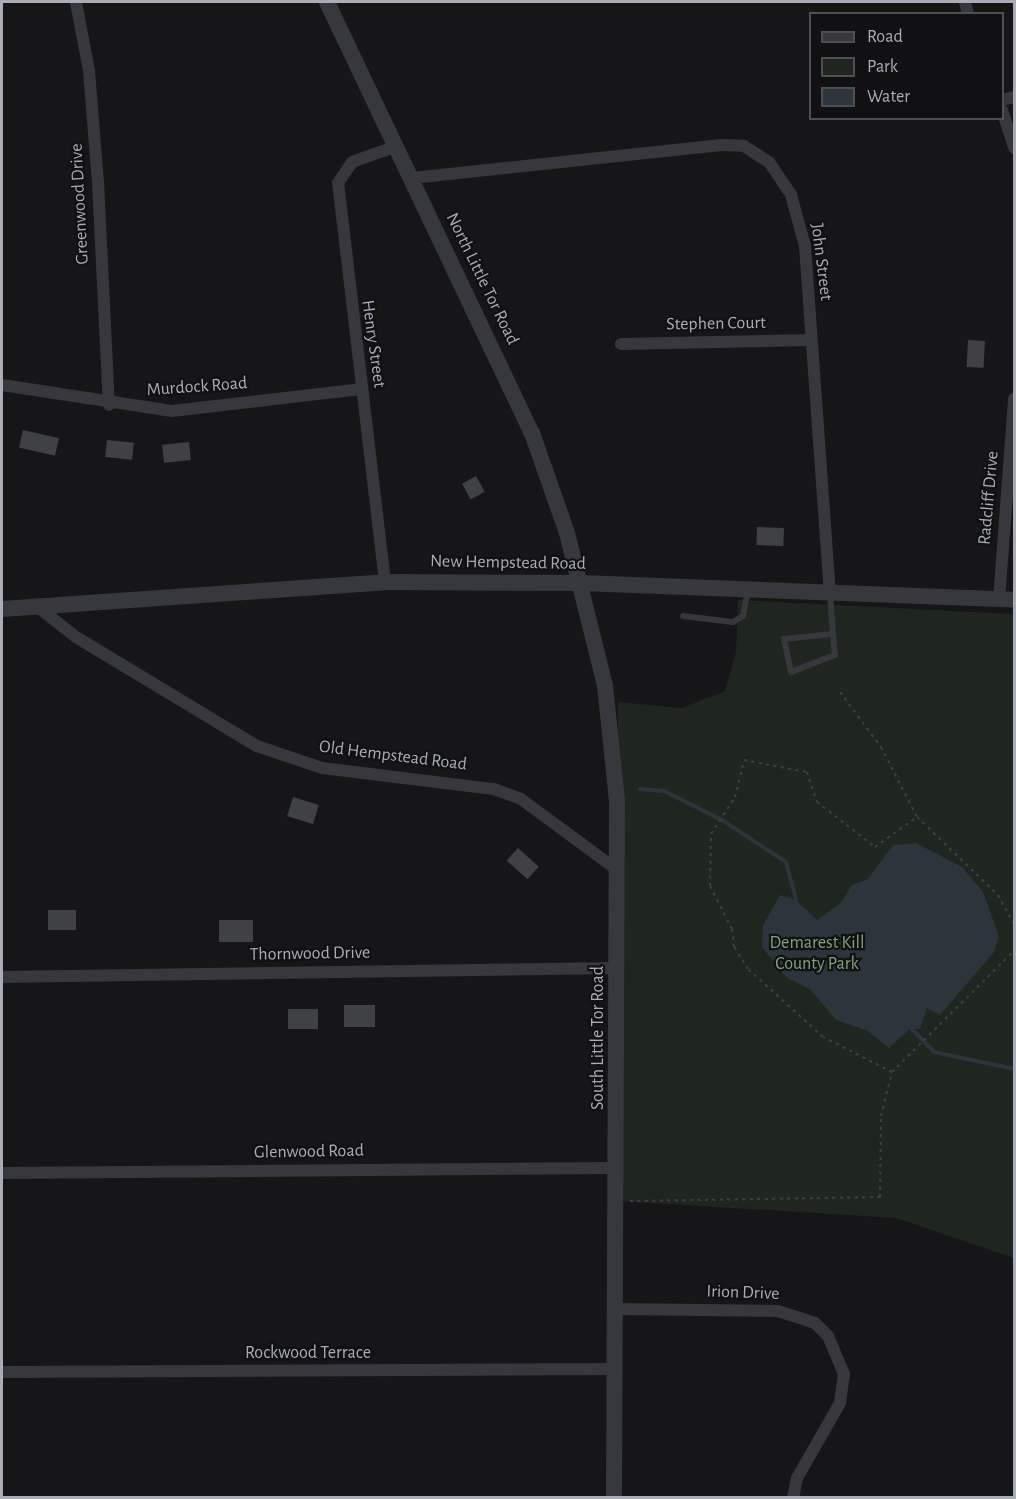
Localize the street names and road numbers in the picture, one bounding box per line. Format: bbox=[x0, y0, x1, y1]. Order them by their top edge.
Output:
street label: Greenwood Drive bbox=[66, 143, 94, 265]
street label: North Little Tor Road bbox=[441, 209, 523, 349]
street label: John Street bbox=[806, 222, 836, 302]
street label: Henry Street bbox=[356, 299, 390, 389]
street label: Stephen Court bbox=[666, 312, 766, 336]
street label: Murdock Road bbox=[146, 373, 248, 401]
street label: Radcliff Drive bbox=[974, 450, 1004, 546]
street label: New Hempstead Road bbox=[430, 551, 586, 575]
street label: Old Hempstead Road bbox=[318, 736, 468, 776]
street label: Thornwood Drive bbox=[249, 942, 371, 966]
street label: South Little Tor Road bbox=[587, 966, 609, 1110]
street label: Glenwood Road bbox=[254, 1140, 364, 1164]
street label: Irion Drive bbox=[706, 1281, 780, 1305]
street label: Rockwood Terrace bbox=[245, 1342, 371, 1364]

